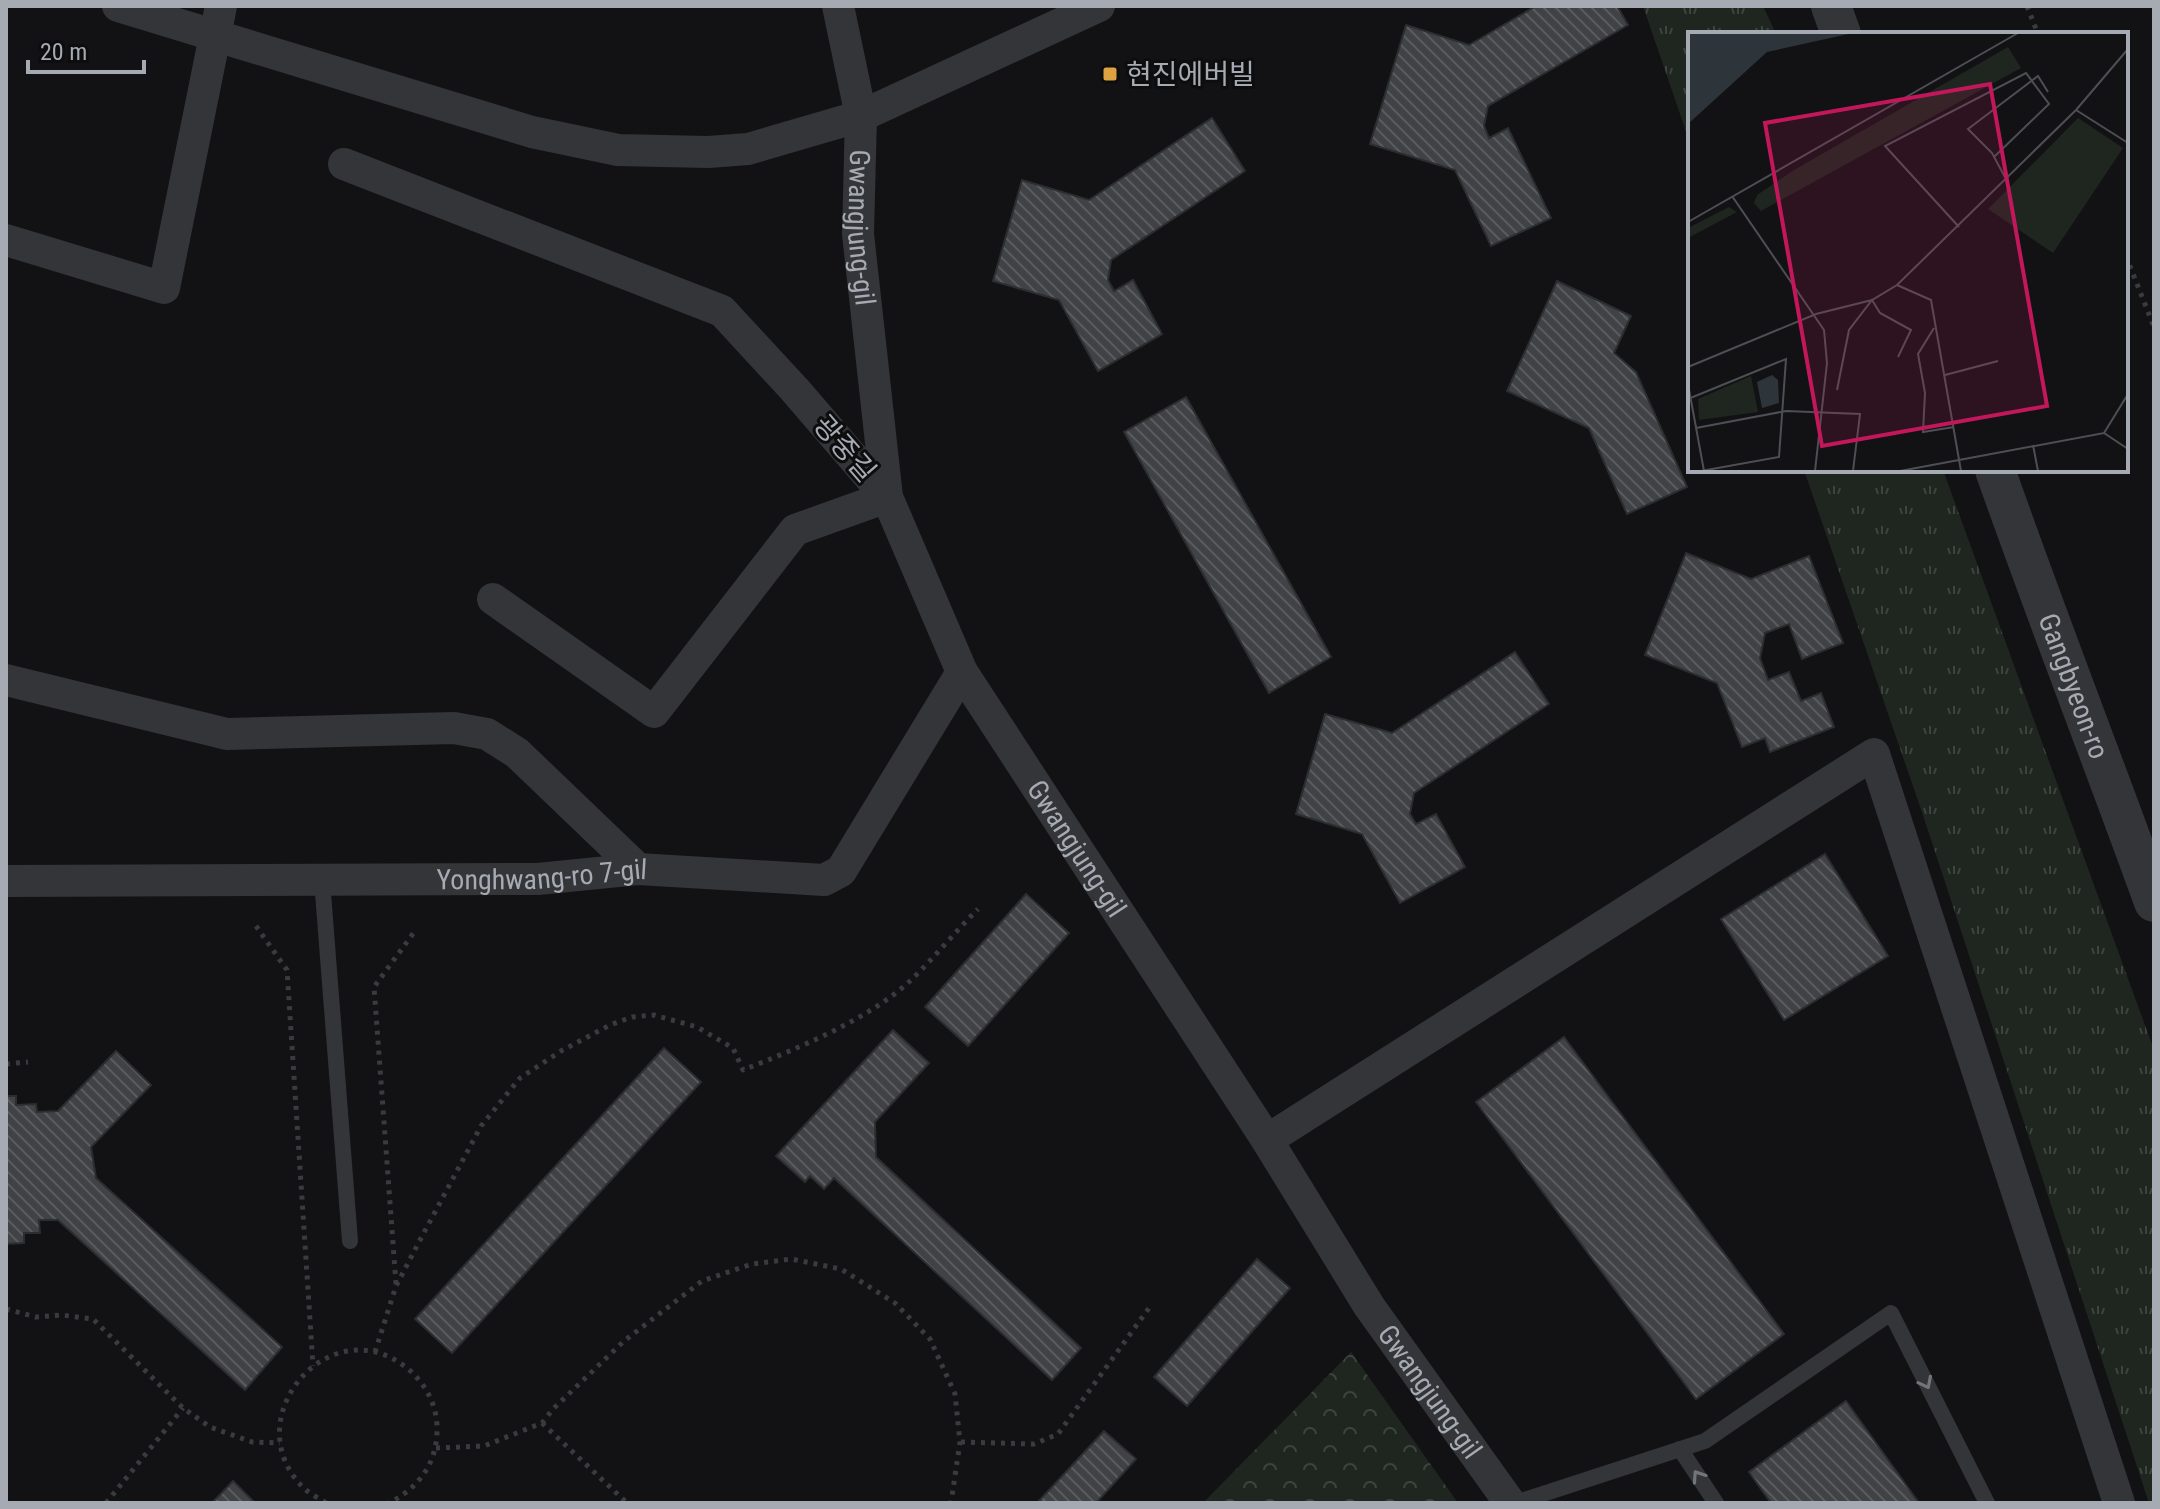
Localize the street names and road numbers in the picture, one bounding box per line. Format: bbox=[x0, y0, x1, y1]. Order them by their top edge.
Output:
street label: Gwangjung-gil bbox=[841, 149, 882, 307]
street label: 광중길 bbox=[807, 408, 882, 488]
street label: Gangbyeon-ro bbox=[2031, 609, 2116, 763]
street label: Gwangjung-gil bbox=[1020, 774, 1133, 923]
street label: Yonghwang-ro 7-gil bbox=[436, 853, 648, 896]
street label: Gwangjung-gil bbox=[1371, 1319, 1489, 1465]

